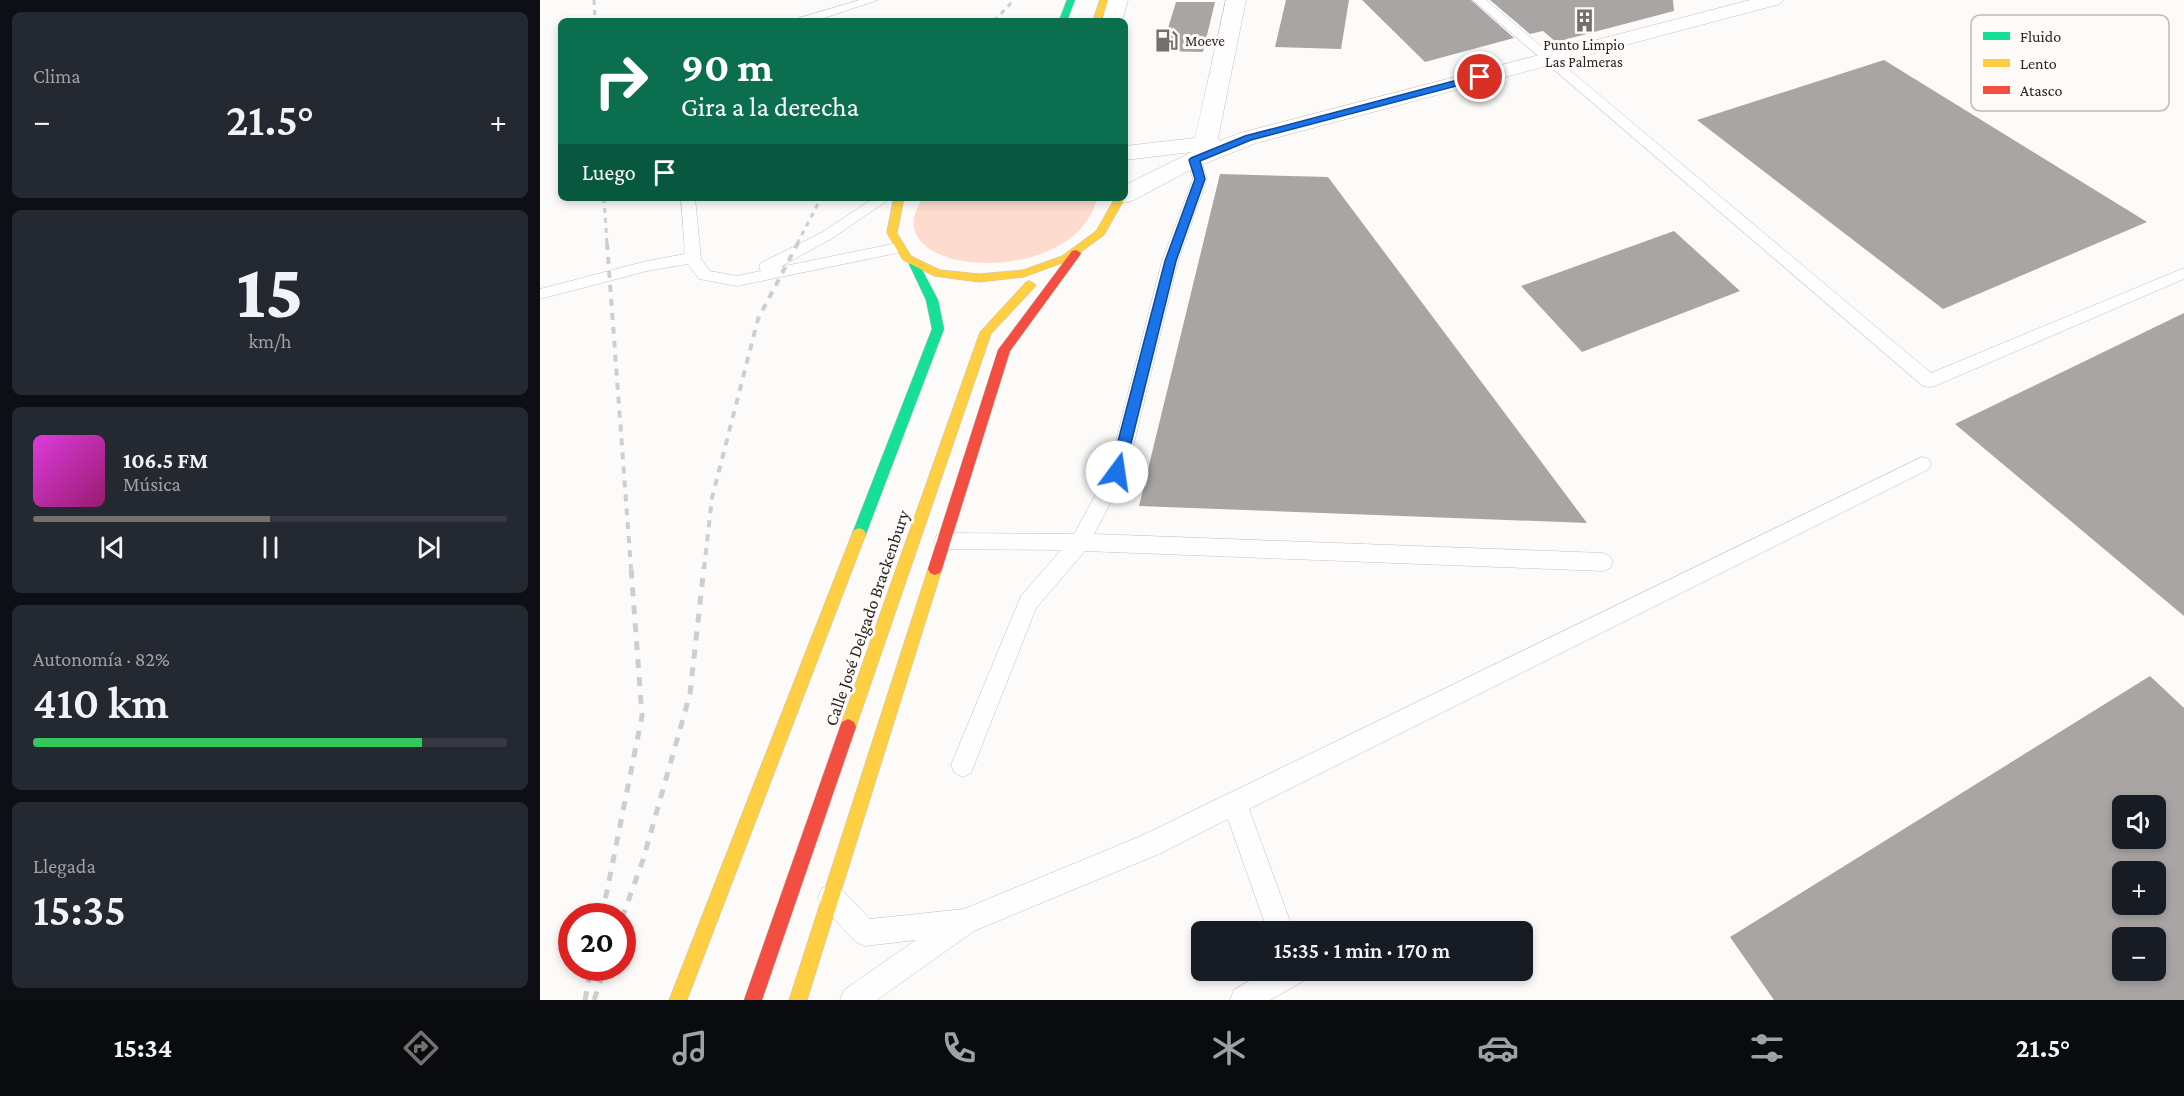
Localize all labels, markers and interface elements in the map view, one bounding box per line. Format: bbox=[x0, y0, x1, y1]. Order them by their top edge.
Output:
building icon: Punto Limpio Las Palmeras bbox=[1571, 8, 1597, 34]
legend bbox=[1971, 15, 2169, 111]
fuel station icon: Moeve bbox=[1154, 28, 1180, 54]
text: Fluido bbox=[2020, 28, 2061, 45]
place label: Moeve bbox=[1185, 33, 1225, 49]
place label: Punto Limpio Las Palmeras bbox=[1543, 37, 1625, 70]
icon: right bbox=[582, 42, 660, 120]
text: 90 m bbox=[681, 43, 773, 90]
pin bbox=[1454, 51, 1505, 102]
text: Lento bbox=[2020, 55, 2057, 72]
icon: arrive bbox=[1463, 60, 1496, 93]
text: Clima bbox=[33, 65, 81, 87]
text: Atasco bbox=[2020, 82, 2062, 99]
text: Gira a la derecha bbox=[681, 92, 859, 122]
text: 21.5° bbox=[226, 95, 314, 145]
text: − bbox=[33, 102, 50, 139]
text: + bbox=[490, 102, 507, 139]
icon: arrive bbox=[648, 156, 681, 189]
text: Luego bbox=[582, 160, 636, 185]
text: 15 bbox=[236, 247, 304, 334]
text: km/h bbox=[248, 330, 292, 352]
position arrow bbox=[1085, 440, 1149, 504]
text: 106.5 FM bbox=[123, 448, 208, 473]
text: Música bbox=[123, 473, 181, 495]
street label: Calle José Delgado Brackenbury bbox=[821, 507, 914, 728]
icon: previous bbox=[96, 531, 129, 564]
icon: pause bbox=[254, 531, 287, 564]
icon: next bbox=[412, 531, 445, 564]
text: Autonomía · 82% bbox=[33, 648, 170, 670]
text: 410 km bbox=[33, 678, 169, 728]
map controls bbox=[2112, 795, 2166, 981]
button: sound bbox=[2112, 795, 2166, 849]
text: Llegada bbox=[33, 855, 96, 877]
button: + bbox=[2112, 861, 2166, 915]
text: 15:35 bbox=[33, 885, 126, 935]
speed limit sign: 20 bbox=[558, 903, 636, 981]
button: − bbox=[2112, 927, 2166, 981]
text: 15:35 · 1 min · 170 m bbox=[1274, 938, 1450, 963]
icon: directions bbox=[400, 1027, 442, 1069]
icon: music bbox=[669, 1027, 711, 1069]
icon: phone bbox=[938, 1027, 980, 1069]
icon: climate bbox=[1208, 1027, 1250, 1069]
icon: car bbox=[1477, 1027, 1519, 1069]
icon: filters bbox=[1746, 1027, 1788, 1069]
text: 15:34 bbox=[114, 1033, 172, 1063]
text: 21.5° bbox=[2016, 1033, 2070, 1063]

